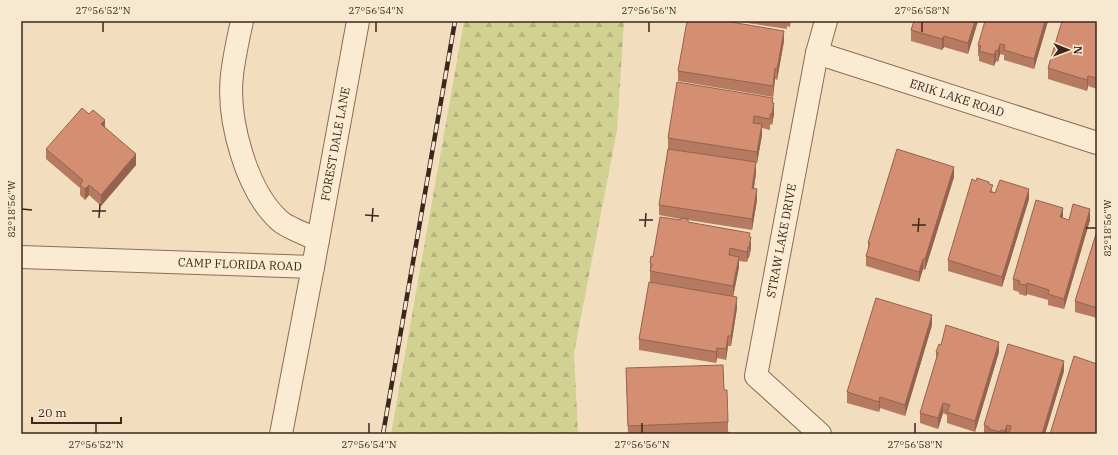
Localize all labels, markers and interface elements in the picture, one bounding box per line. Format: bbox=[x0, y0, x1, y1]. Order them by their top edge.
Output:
text: 27°56'52"N bbox=[76, 4, 131, 17]
text: 27°56'54"N bbox=[349, 4, 404, 17]
text: 27°56'56"N bbox=[622, 4, 677, 17]
text: 27°56'58"N bbox=[895, 4, 950, 17]
north arrow bbox=[1048, 30, 1088, 70]
text: N bbox=[1071, 46, 1085, 55]
street label: ERIK LAKE ROAD bbox=[908, 75, 1006, 120]
street label: FOREST DALE LANE bbox=[317, 86, 353, 202]
text: 82°18'56"W bbox=[5, 180, 18, 238]
street label: STRAW LAKE DRIVE bbox=[763, 182, 799, 299]
text: 82°18'56"W bbox=[1101, 199, 1114, 257]
street label: CAMP FLORIDA ROAD bbox=[178, 254, 302, 274]
scale bar bbox=[32, 399, 121, 425]
text: 20 m bbox=[38, 405, 67, 420]
text: 27°56'52"N bbox=[69, 438, 124, 451]
text: 27°56'54"N bbox=[342, 438, 397, 451]
text: 27°56'56"N bbox=[615, 438, 670, 451]
text: 27°56'58"N bbox=[888, 438, 943, 451]

